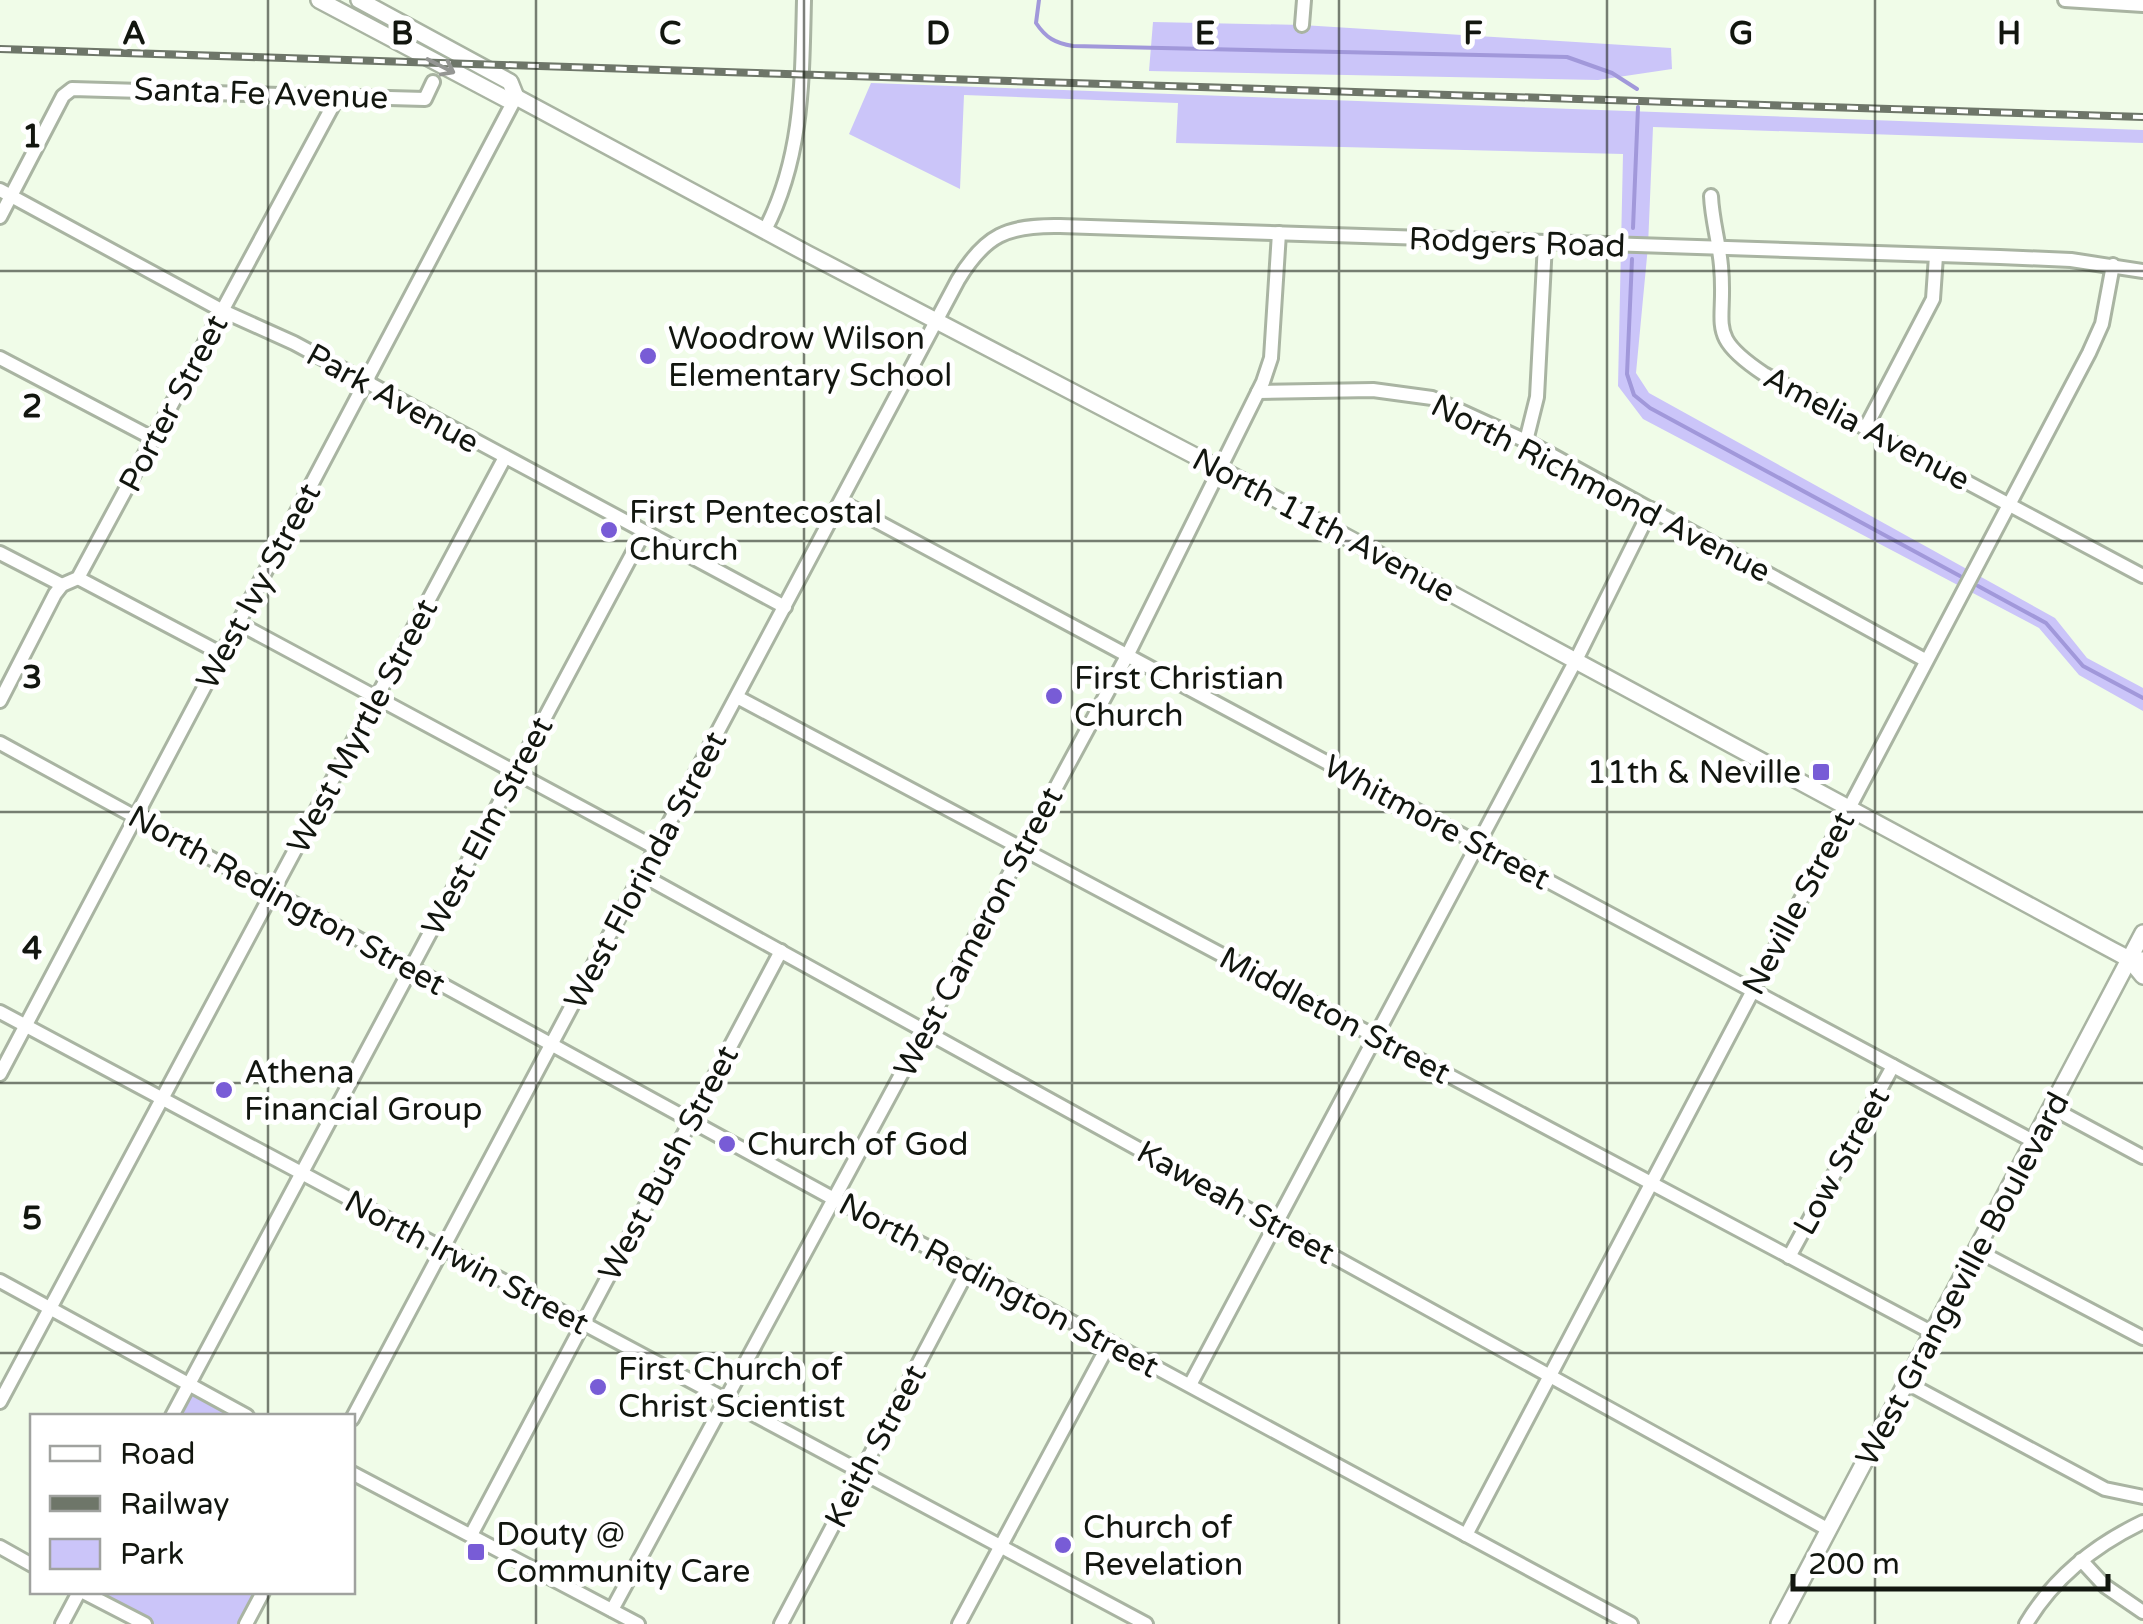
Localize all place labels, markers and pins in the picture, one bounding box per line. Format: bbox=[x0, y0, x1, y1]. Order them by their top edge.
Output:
place label: Woodrow Wilson Elementary School bbox=[668, 320, 952, 395]
marker: Woodrow Wilson Elementary School bbox=[637, 345, 659, 367]
place label: First Pentecostal Church bbox=[629, 494, 882, 569]
marker: First Pentecostal Church bbox=[598, 519, 620, 541]
place label: First Christian Church bbox=[1074, 660, 1284, 735]
marker: First Christian Church bbox=[1043, 685, 1065, 707]
place label: 11th & Neville bbox=[1587, 754, 1801, 792]
marker: 11th & Neville bbox=[1810, 761, 1832, 783]
place label: Athena Financial Group bbox=[244, 1054, 482, 1129]
marker: Athena Financial Group bbox=[213, 1079, 235, 1101]
place label: Church of God bbox=[747, 1126, 968, 1164]
marker: Church of God bbox=[716, 1133, 738, 1155]
place label: First Church of Christ Scientist bbox=[618, 1351, 845, 1426]
marker: First Church of Christ Scientist bbox=[587, 1376, 609, 1398]
place label: Church of Revelation bbox=[1083, 1509, 1243, 1584]
place label: Douty @ Community Care bbox=[496, 1516, 750, 1591]
marker: Church of Revelation bbox=[1052, 1534, 1074, 1556]
marker: Douty @ Community Care bbox=[465, 1541, 487, 1563]

